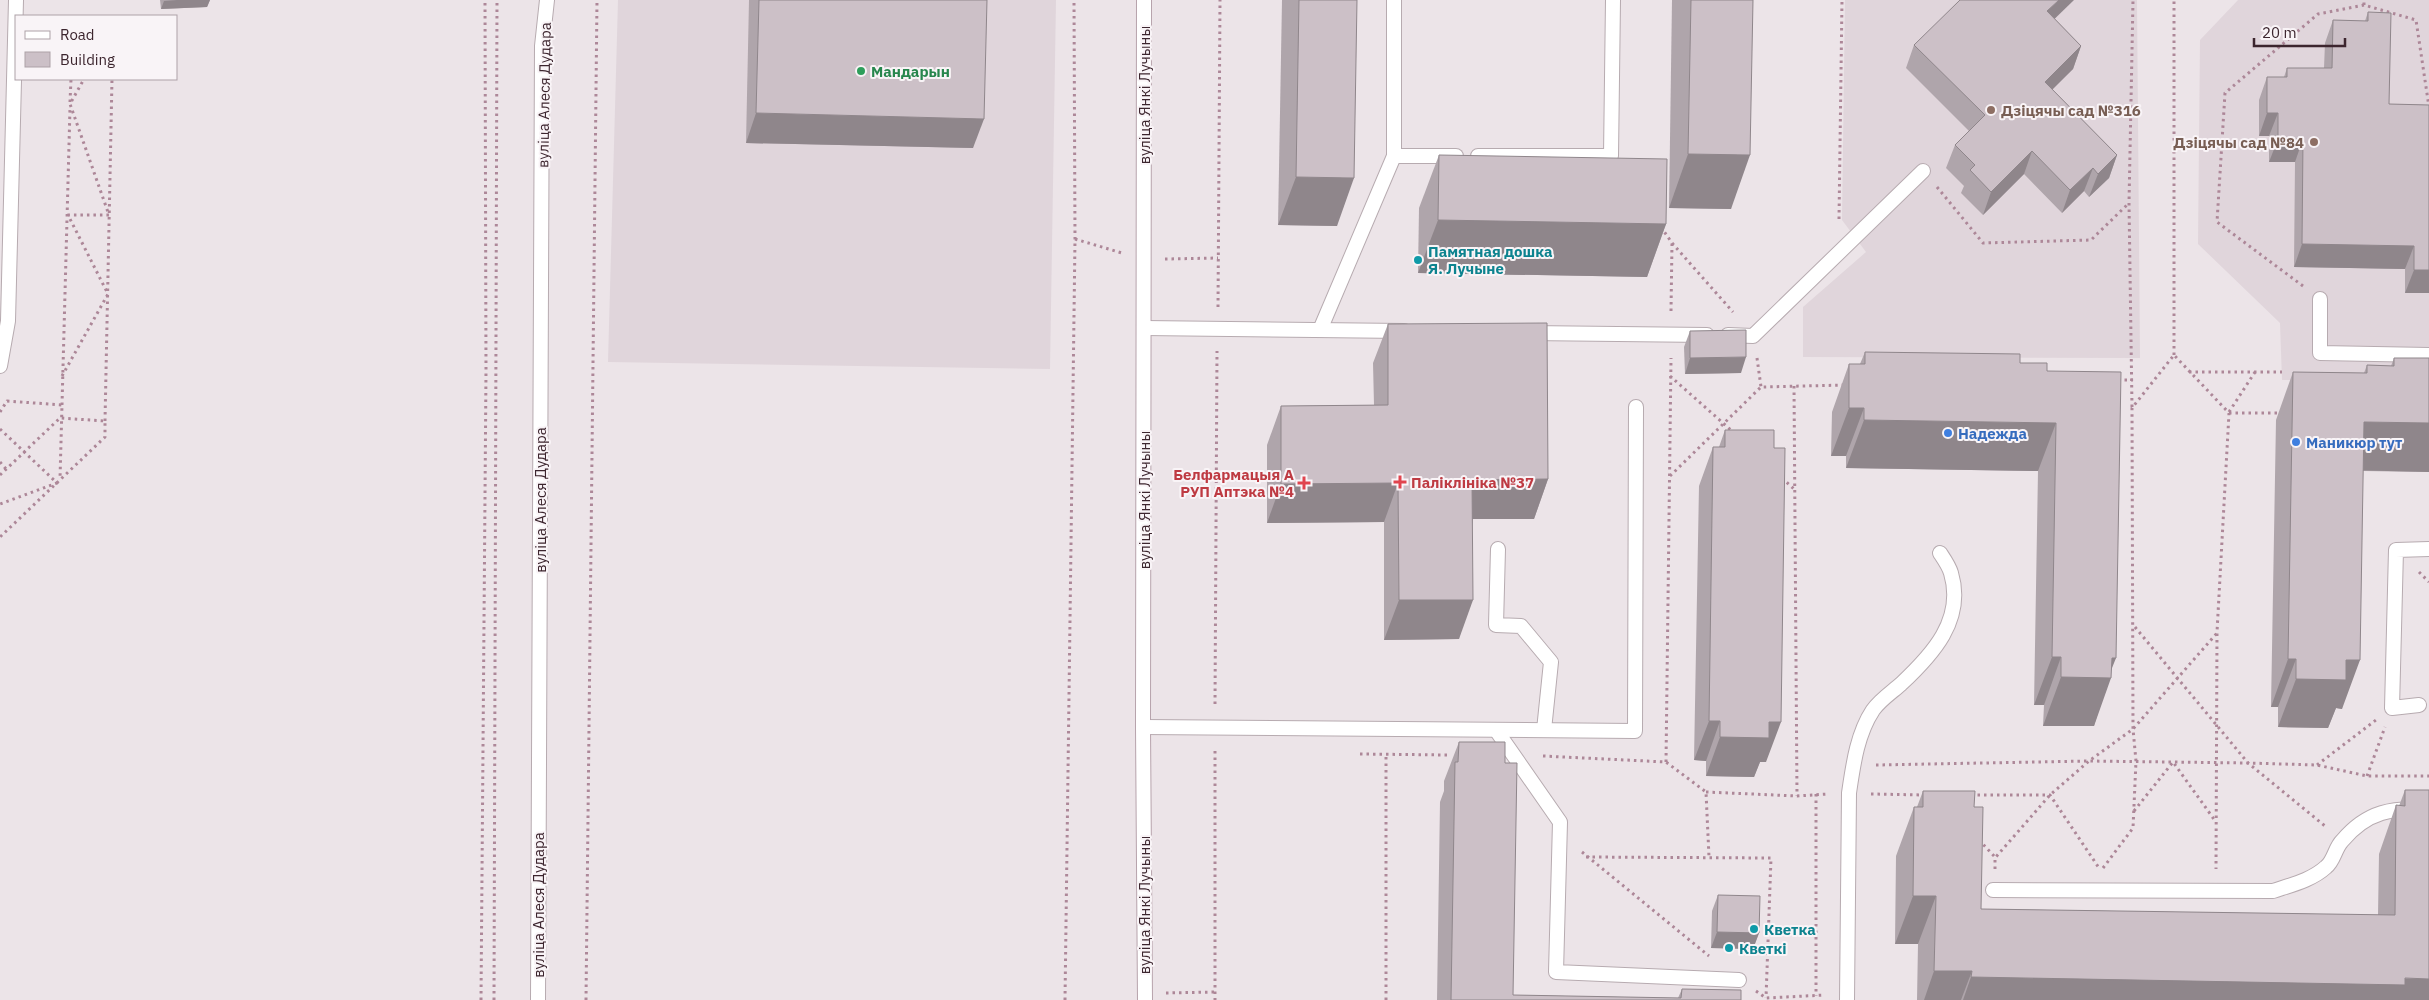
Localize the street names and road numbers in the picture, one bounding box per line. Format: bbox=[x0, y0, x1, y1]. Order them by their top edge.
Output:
street label: вуліца Алеся Дудара bbox=[533, 22, 555, 168]
street label: вуліца Янкі Лучыны bbox=[1135, 26, 1154, 164]
street label: вуліца Алеся Дудара bbox=[531, 427, 550, 573]
street label: вуліца Янкі Лучыны bbox=[1135, 431, 1154, 569]
street label: вуліца Алеся Дудара bbox=[529, 832, 548, 978]
street label: вуліца Янкі Лучыны bbox=[1135, 836, 1154, 974]

